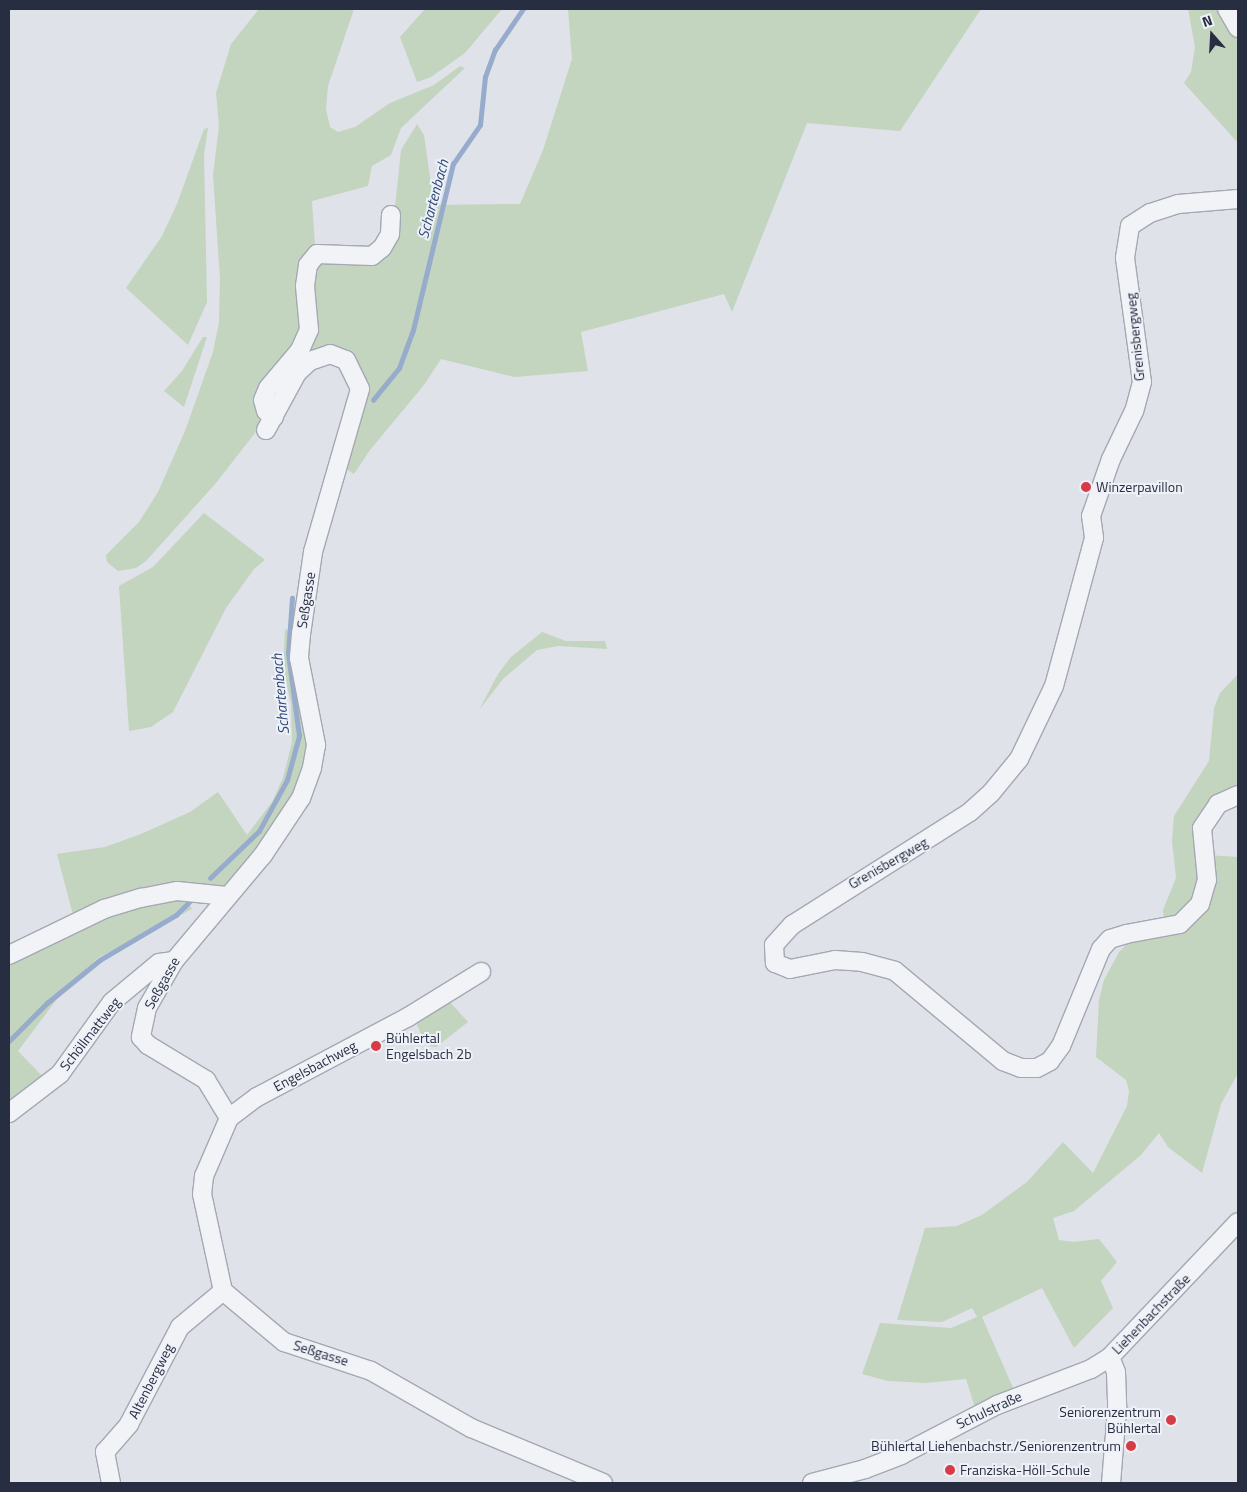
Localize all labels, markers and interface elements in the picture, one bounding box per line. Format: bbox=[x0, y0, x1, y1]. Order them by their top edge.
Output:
text: N bbox=[1199, 9, 1215, 32]
north arrow bbox=[1187, 10, 1237, 60]
water label: Schartenbach bbox=[414, 158, 452, 240]
street label: Grenisbergweg bbox=[1122, 292, 1148, 382]
place label: Winzerpavillon bbox=[1096, 479, 1183, 495]
marker: Winzerpavillon bbox=[1080, 481, 1092, 493]
street label: Seßgasse bbox=[293, 571, 319, 629]
water label: Schartenbach bbox=[268, 653, 292, 735]
street label: Grenisbergweg bbox=[845, 834, 931, 892]
street label: Seßgasse bbox=[141, 954, 183, 1012]
street label: Schöllmattweg bbox=[56, 994, 124, 1074]
place label: Bühlertal Engelsbach 2b bbox=[386, 1030, 472, 1062]
street label: Engelsbachweg bbox=[270, 1037, 360, 1095]
marker: Bühlertal Engelsbach 2b bbox=[370, 1040, 382, 1052]
street label: Liehenbachstraße bbox=[1108, 1270, 1194, 1358]
street label: Seßgasse bbox=[291, 1337, 351, 1369]
street label: Altenbergweg bbox=[125, 1341, 177, 1421]
street label: Schulstraße bbox=[954, 1388, 1024, 1432]
place label: Seniorenzentrum Bühlertal bbox=[1059, 1404, 1161, 1436]
marker: Seniorenzentrum Bühlertal bbox=[1165, 1414, 1177, 1426]
place label: Bühlertal Liehenbachstr./Seniorenzentrum bbox=[871, 1438, 1121, 1454]
marker: Bühlertal Liehenbachstr./Seniorenzentrum bbox=[1125, 1440, 1137, 1452]
place label: Franziska-Höll-Schule bbox=[960, 1462, 1090, 1478]
marker: Franziska-Höll-Schule bbox=[944, 1464, 956, 1476]

